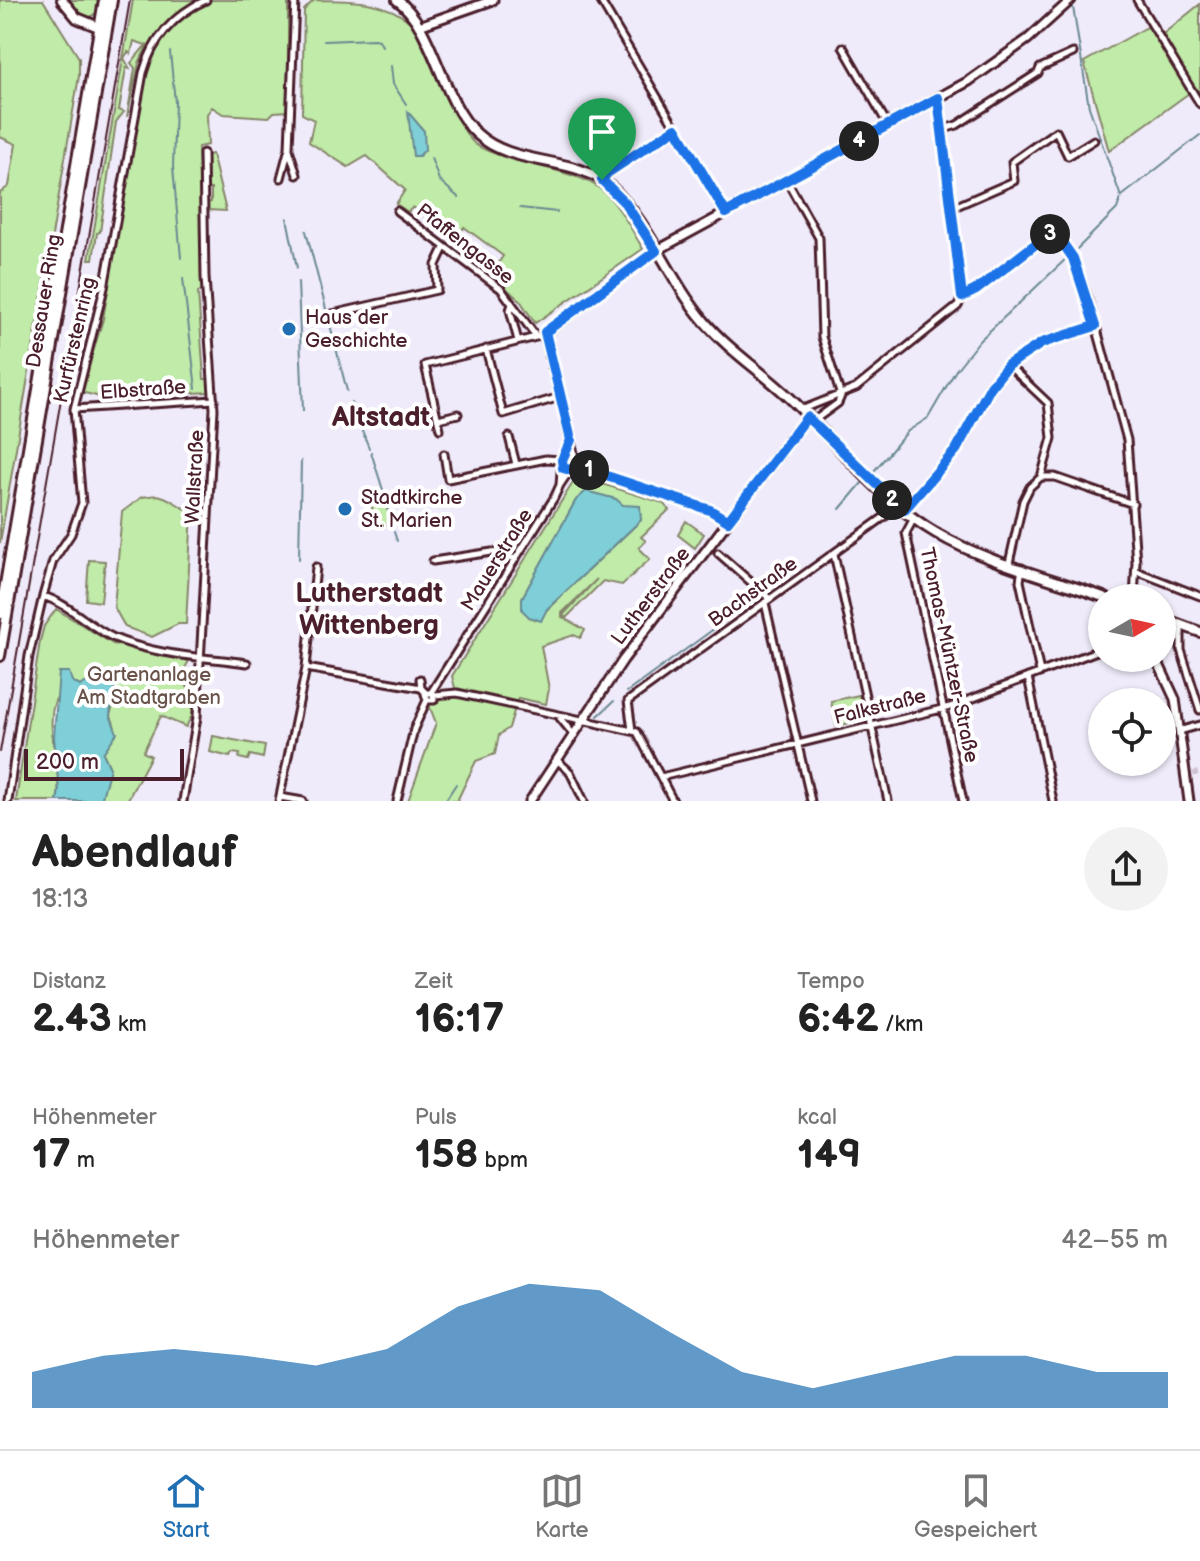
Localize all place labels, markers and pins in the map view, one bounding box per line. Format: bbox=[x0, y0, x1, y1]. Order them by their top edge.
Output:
pin bbox=[568, 98, 636, 180]
pin: 4 bbox=[839, 121, 879, 161]
pin: 3 bbox=[1030, 214, 1070, 254]
place label: Haus der Geschichte bbox=[305, 306, 407, 353]
marker: Haus der Geschichte bbox=[280, 320, 298, 338]
pin: 1 bbox=[569, 450, 609, 490]
pin: 2 bbox=[872, 480, 912, 520]
place label: Stadtkirche St. Marien bbox=[361, 486, 463, 533]
marker: Stadtkirche St. Marien bbox=[336, 500, 354, 518]

